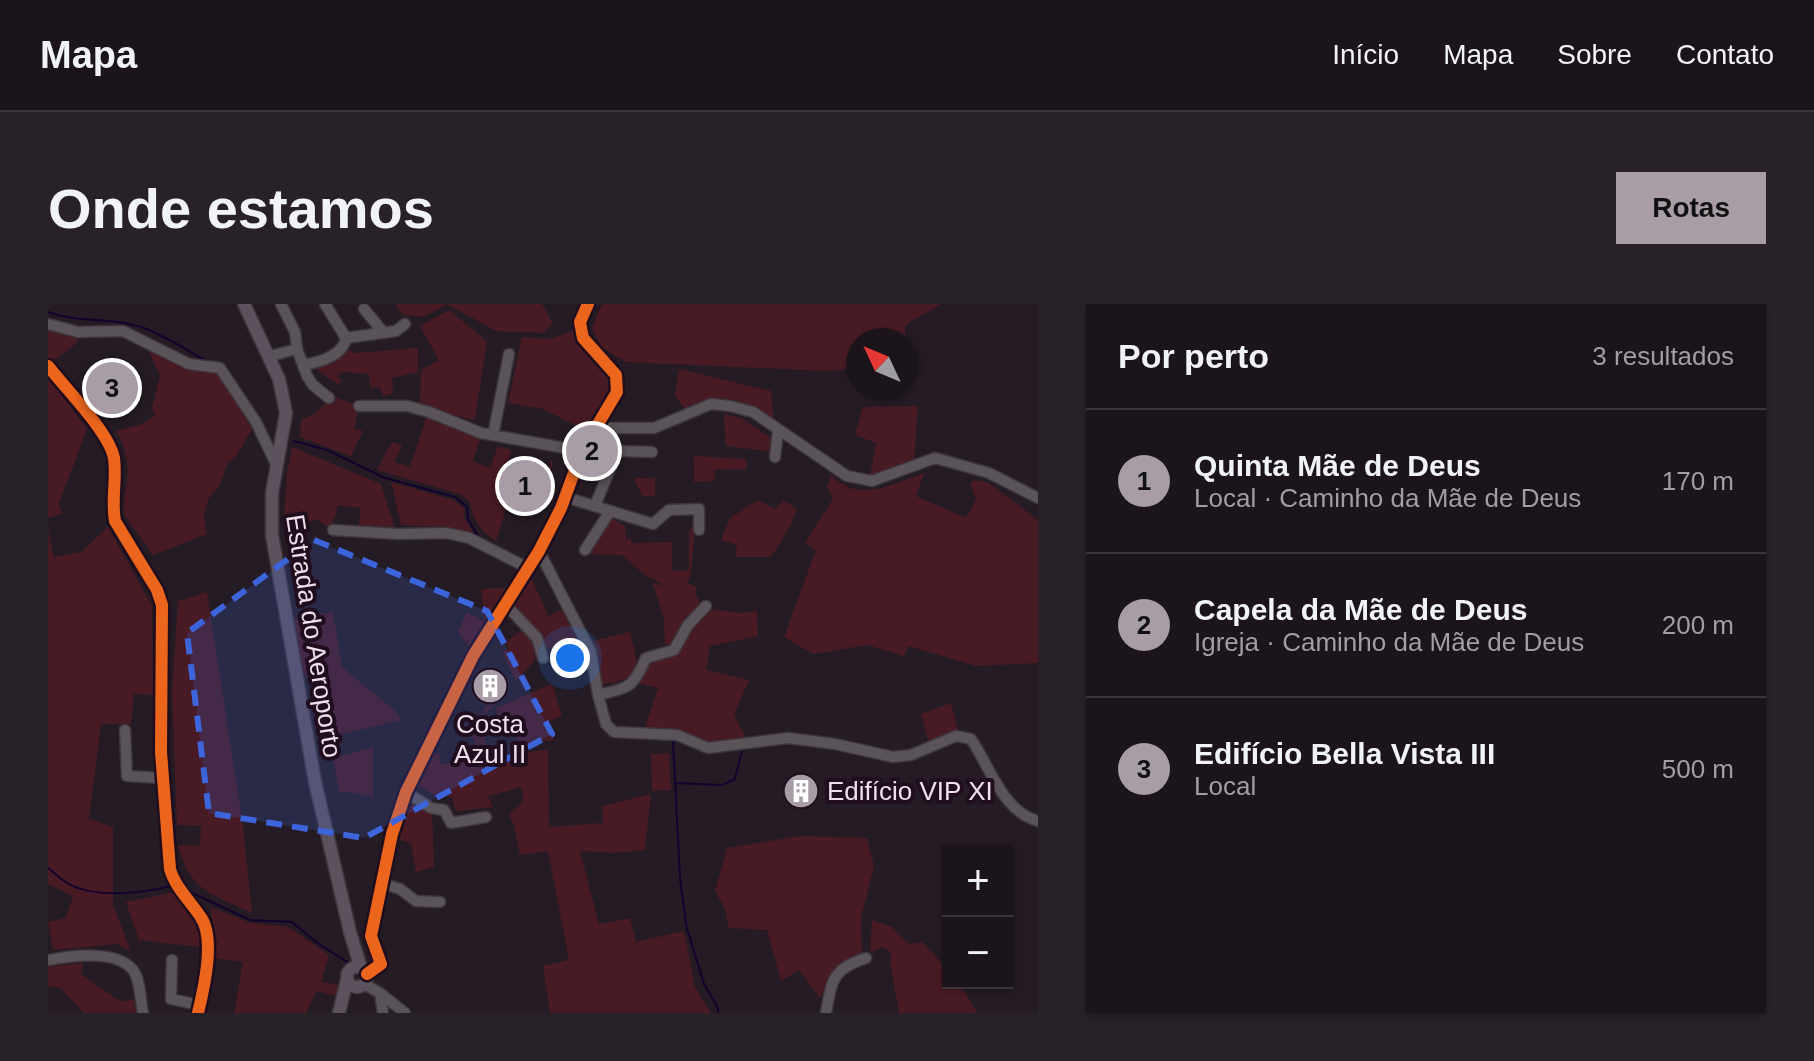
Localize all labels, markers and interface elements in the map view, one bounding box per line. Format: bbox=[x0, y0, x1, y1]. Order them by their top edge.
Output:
text: Mapa bbox=[40, 34, 137, 76]
text: Início bbox=[1332, 39, 1399, 70]
text: Mapa bbox=[1443, 39, 1513, 70]
text: Sobre bbox=[1557, 39, 1632, 70]
text: Contato bbox=[1676, 39, 1774, 70]
button: Rotas bbox=[1616, 172, 1766, 244]
text: Onde estamos bbox=[48, 177, 434, 240]
north arrow bbox=[846, 328, 918, 400]
text: Por perto bbox=[1118, 337, 1269, 375]
text: 3 resultados bbox=[1592, 341, 1734, 371]
pin: 3 bbox=[86, 358, 138, 418]
pin: 2 bbox=[566, 421, 618, 481]
text: Quinta Mãe de Deus bbox=[1194, 449, 1481, 482]
pin: 1 bbox=[499, 456, 551, 516]
text: 1 bbox=[1137, 466, 1151, 496]
text: 170 m bbox=[1662, 466, 1734, 496]
text: Local · Caminho da Mãe de Deus bbox=[1194, 483, 1581, 513]
street label: Estrada do Aeroporto bbox=[280, 512, 348, 760]
text: Capela da Mãe de Deus bbox=[1194, 593, 1527, 626]
text: 2 bbox=[1137, 610, 1151, 640]
text: 200 m bbox=[1662, 610, 1734, 640]
text: Igreja · Caminho da Mãe de Deus bbox=[1194, 627, 1584, 657]
your location bbox=[550, 638, 590, 678]
building icon: Costa Azul II bbox=[471, 667, 509, 705]
place label: Costa Azul II bbox=[454, 709, 526, 769]
text: Edifício Bella Vista III bbox=[1194, 737, 1495, 770]
text: 3 bbox=[1137, 754, 1151, 784]
text: 500 m bbox=[1662, 754, 1734, 784]
text: Local bbox=[1194, 771, 1256, 801]
building icon: Edifício VIP XI bbox=[782, 772, 820, 810]
place label: Edifício VIP XI bbox=[827, 776, 993, 806]
map controls bbox=[942, 845, 1014, 989]
button: + bbox=[942, 845, 1014, 917]
button: − bbox=[942, 917, 1014, 989]

